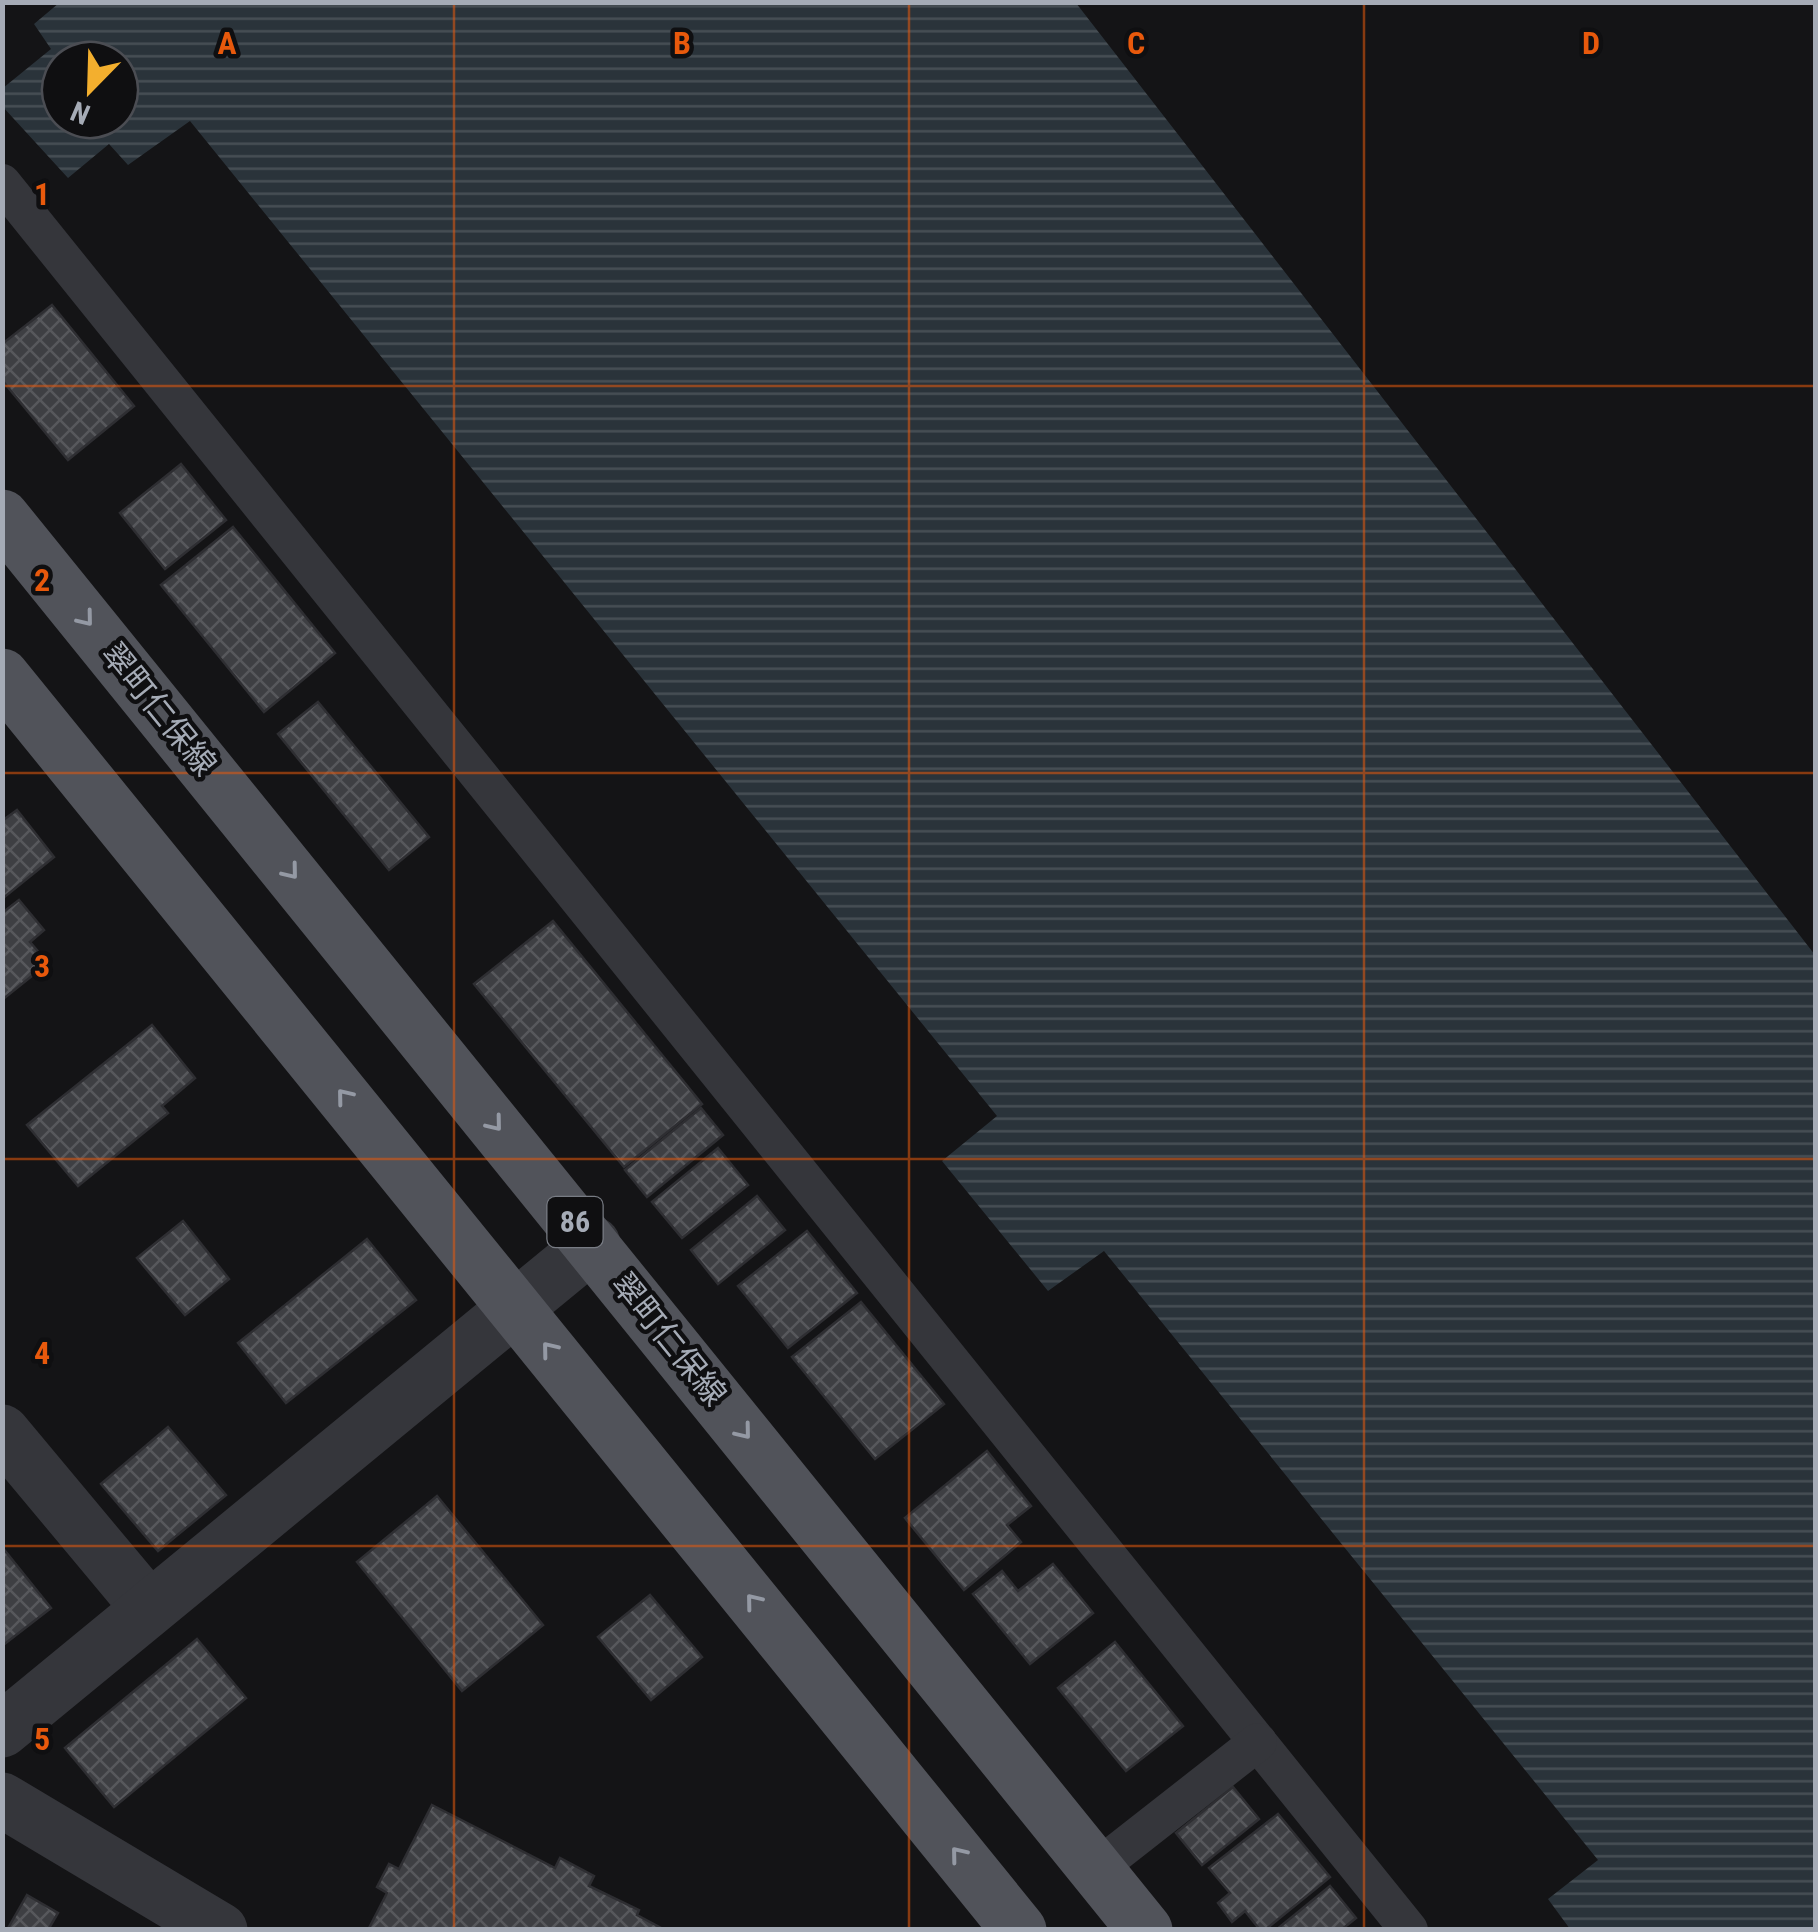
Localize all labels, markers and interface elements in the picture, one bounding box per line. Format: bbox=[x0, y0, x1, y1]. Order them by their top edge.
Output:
text: A bbox=[217, 24, 237, 62]
text: B bbox=[673, 24, 691, 62]
text: C bbox=[1127, 24, 1145, 62]
text: D bbox=[1582, 24, 1600, 62]
north arrow bbox=[40, 40, 140, 140]
text: N bbox=[66, 94, 95, 131]
text: 1 bbox=[34, 175, 50, 213]
text: 2 bbox=[34, 561, 50, 599]
one-way arrow bbox=[74, 608, 92, 626]
street label: 翠町仁保線 bbox=[94, 635, 224, 783]
one-way arrow bbox=[279, 860, 297, 878]
text: 3 bbox=[34, 947, 50, 985]
one-way arrow bbox=[338, 1090, 356, 1108]
one-way arrow bbox=[484, 1113, 502, 1131]
road number: 86 bbox=[548, 1197, 602, 1247]
street label: 翠町仁保線 bbox=[604, 1265, 734, 1413]
text: 4 bbox=[34, 1334, 50, 1372]
one-way arrow bbox=[543, 1342, 561, 1360]
one-way arrow bbox=[732, 1420, 750, 1438]
one-way arrow bbox=[747, 1595, 765, 1613]
text: 5 bbox=[34, 1720, 50, 1758]
one-way arrow bbox=[952, 1847, 970, 1865]

